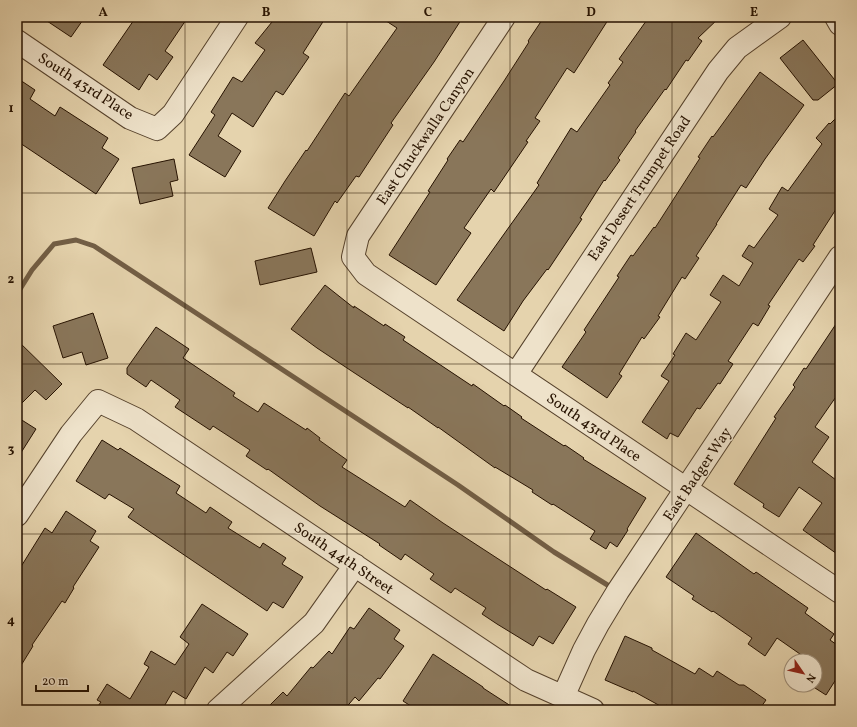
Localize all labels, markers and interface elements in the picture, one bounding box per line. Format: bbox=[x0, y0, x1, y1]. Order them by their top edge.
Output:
text: A bbox=[98, 4, 108, 22]
text: B bbox=[262, 4, 271, 22]
text: C bbox=[424, 4, 432, 22]
text: D bbox=[586, 4, 596, 22]
text: E bbox=[750, 4, 758, 22]
street label: South 43rd Place bbox=[33, 48, 137, 126]
street label: East Chuckwalla Canyon bbox=[372, 64, 480, 210]
text: 1 bbox=[8, 100, 14, 118]
street label: East Desert Trumpet Road bbox=[584, 112, 697, 266]
text: 2 bbox=[8, 271, 15, 289]
street label: South 43rd Place bbox=[542, 389, 645, 468]
street label: East Badger Way bbox=[659, 424, 737, 526]
text: 3 bbox=[8, 441, 15, 459]
street label: South 44th Street bbox=[289, 518, 397, 600]
text: 4 bbox=[7, 612, 15, 630]
north arrow bbox=[783, 653, 823, 693]
scale bar bbox=[36, 667, 88, 693]
text: N bbox=[802, 670, 819, 685]
text: 20 m bbox=[42, 674, 69, 690]

